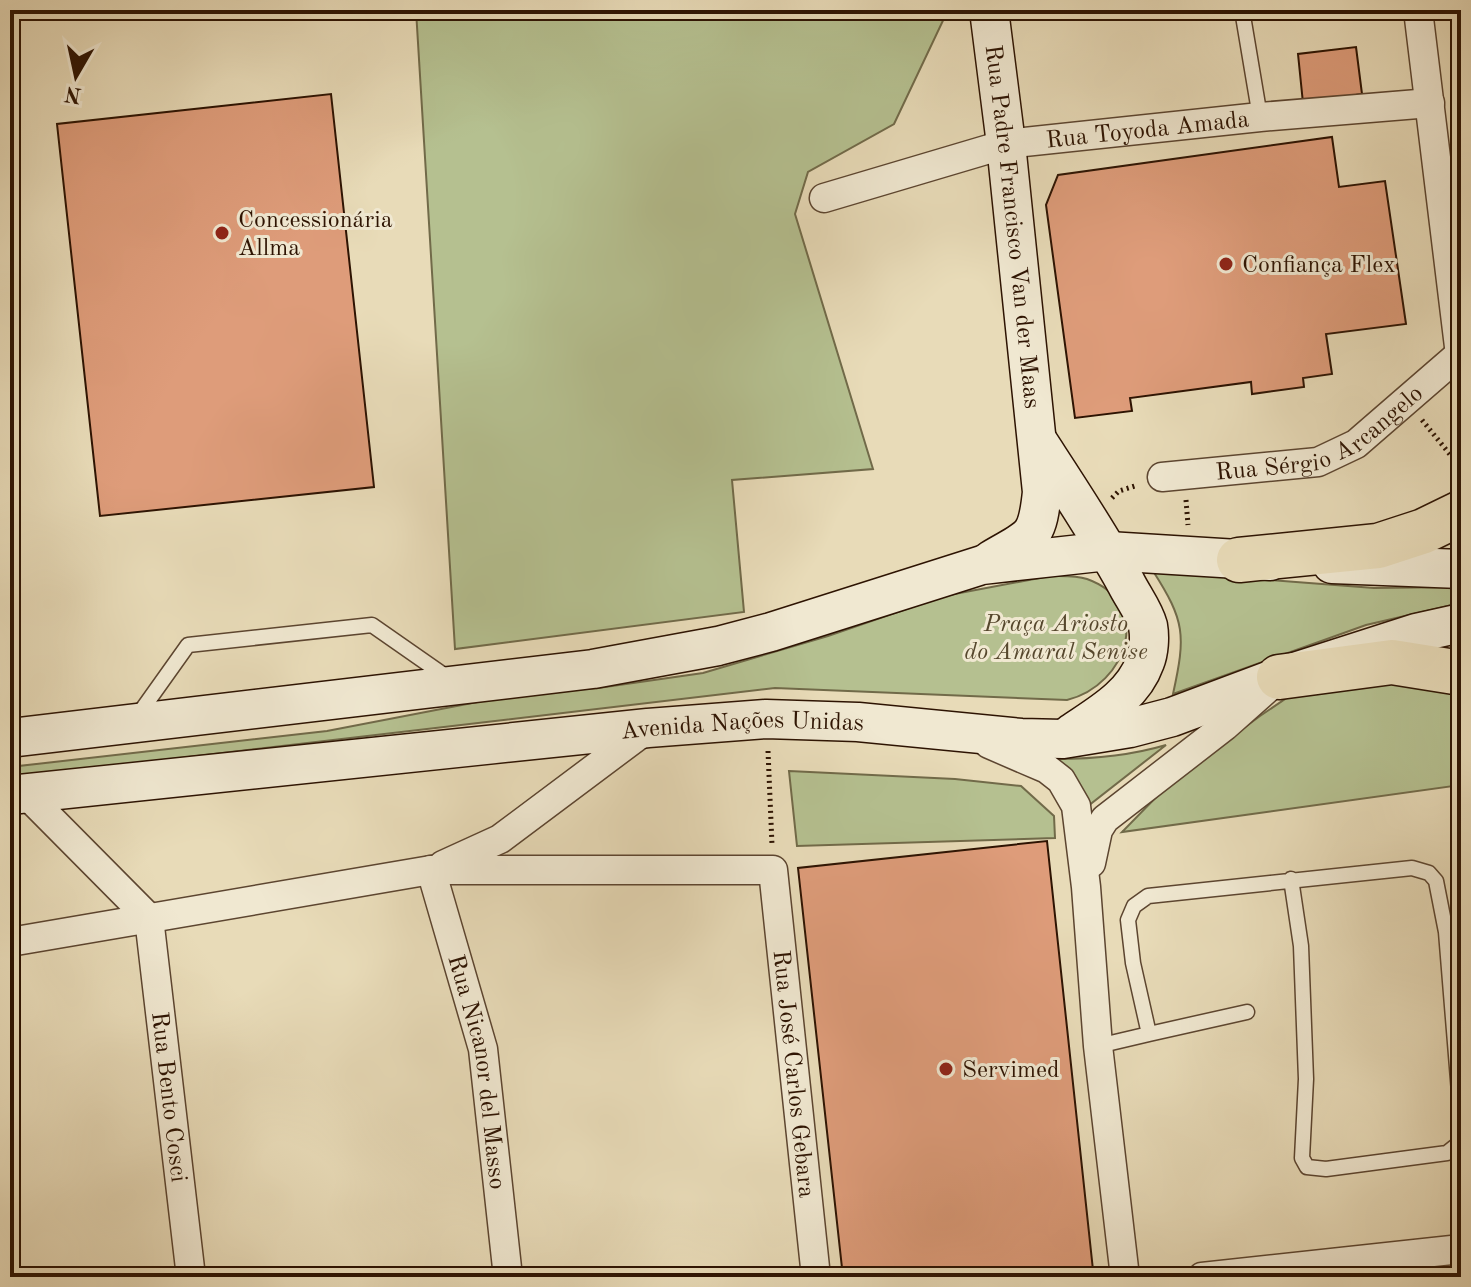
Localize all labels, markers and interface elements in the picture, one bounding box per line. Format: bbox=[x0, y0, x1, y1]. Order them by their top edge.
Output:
north arrow bbox=[36, 36, 116, 116]
street label: Rua Padre Francisco Van der Maas bbox=[980, 44, 1043, 410]
text: N bbox=[63, 82, 83, 106]
street label: Rua Toyoda Amada bbox=[1045, 108, 1251, 154]
place label: Concessionária Allma bbox=[238, 209, 393, 261]
marker: Concessionária Allma bbox=[213, 224, 231, 242]
place label: Confiança Flex bbox=[1242, 254, 1396, 278]
marker: Confiança Flex bbox=[1217, 255, 1235, 273]
street label: Rua Sérgio Arcangelo bbox=[1215, 382, 1428, 486]
park label: Praça Ariosto do Amaral Senise bbox=[964, 613, 1148, 665]
street label: Avenida Nações Unidas bbox=[620, 709, 865, 745]
street label: Rua José Carlos Gebara bbox=[768, 949, 818, 1199]
street label: Rua Nicanor del Masso bbox=[442, 952, 508, 1191]
street label: Rua Bento Cosci bbox=[146, 1010, 190, 1184]
place label: Servimed bbox=[962, 1059, 1060, 1083]
marker: Servimed bbox=[937, 1060, 955, 1078]

